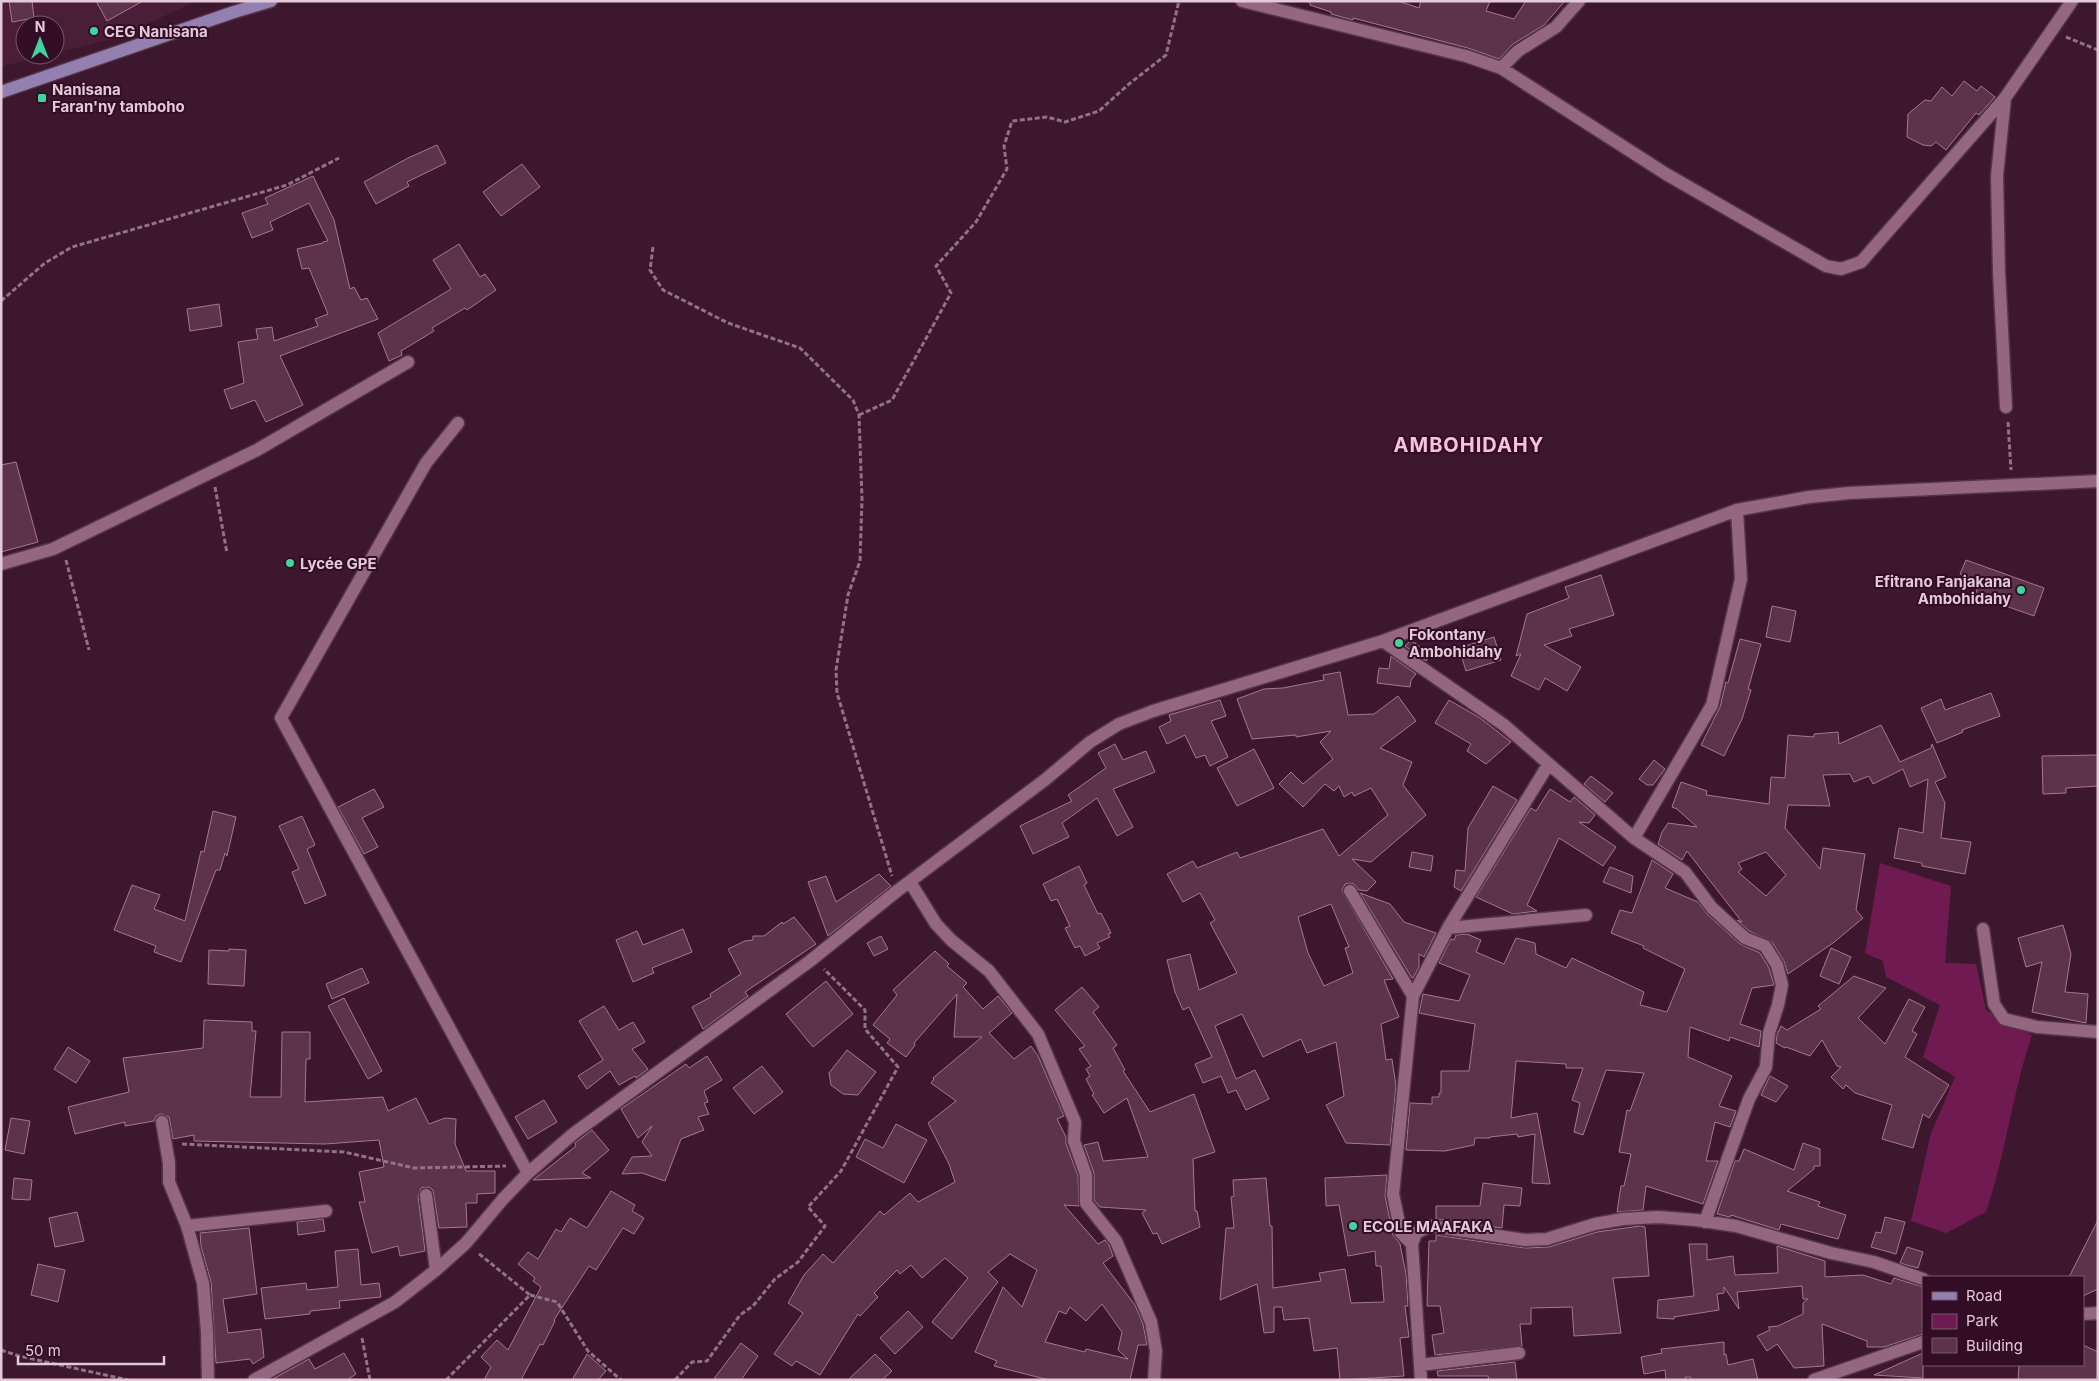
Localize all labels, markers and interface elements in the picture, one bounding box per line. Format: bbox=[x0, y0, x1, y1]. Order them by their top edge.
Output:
north arrow bbox=[15, 15, 65, 65]
text: N bbox=[35, 18, 45, 35]
place label: CEG Nanisana bbox=[104, 22, 208, 41]
marker: CEG Nanisana bbox=[88, 25, 100, 37]
place label: Nanisana Faran'ny tamboho bbox=[52, 80, 185, 116]
marker: Nanisana Faran'ny tamboho bbox=[36, 92, 48, 104]
district label: AMBOHIDAHY bbox=[1394, 433, 1544, 457]
place label: Lycée GPE bbox=[300, 554, 377, 573]
marker: Lycée GPE bbox=[284, 557, 296, 569]
place label: Efitrano Fanjakana Ambohidahy bbox=[1875, 572, 2011, 608]
marker: Efitrano Fanjakana Ambohidahy bbox=[2015, 584, 2027, 596]
place label: Fokontany Ambohidahy bbox=[1409, 625, 1502, 661]
marker: Fokontany Ambohidahy bbox=[1393, 637, 1405, 649]
place label: ECOLE MAAFAKA bbox=[1363, 1217, 1493, 1236]
marker: ECOLE MAAFAKA bbox=[1347, 1220, 1359, 1232]
legend bbox=[1922, 1276, 2084, 1366]
text: Road bbox=[1966, 1286, 2002, 1305]
text: Park bbox=[1966, 1311, 1999, 1330]
scale bar bbox=[18, 1334, 164, 1366]
text: Building bbox=[1966, 1336, 2023, 1355]
text: 50 m bbox=[25, 1341, 61, 1360]

